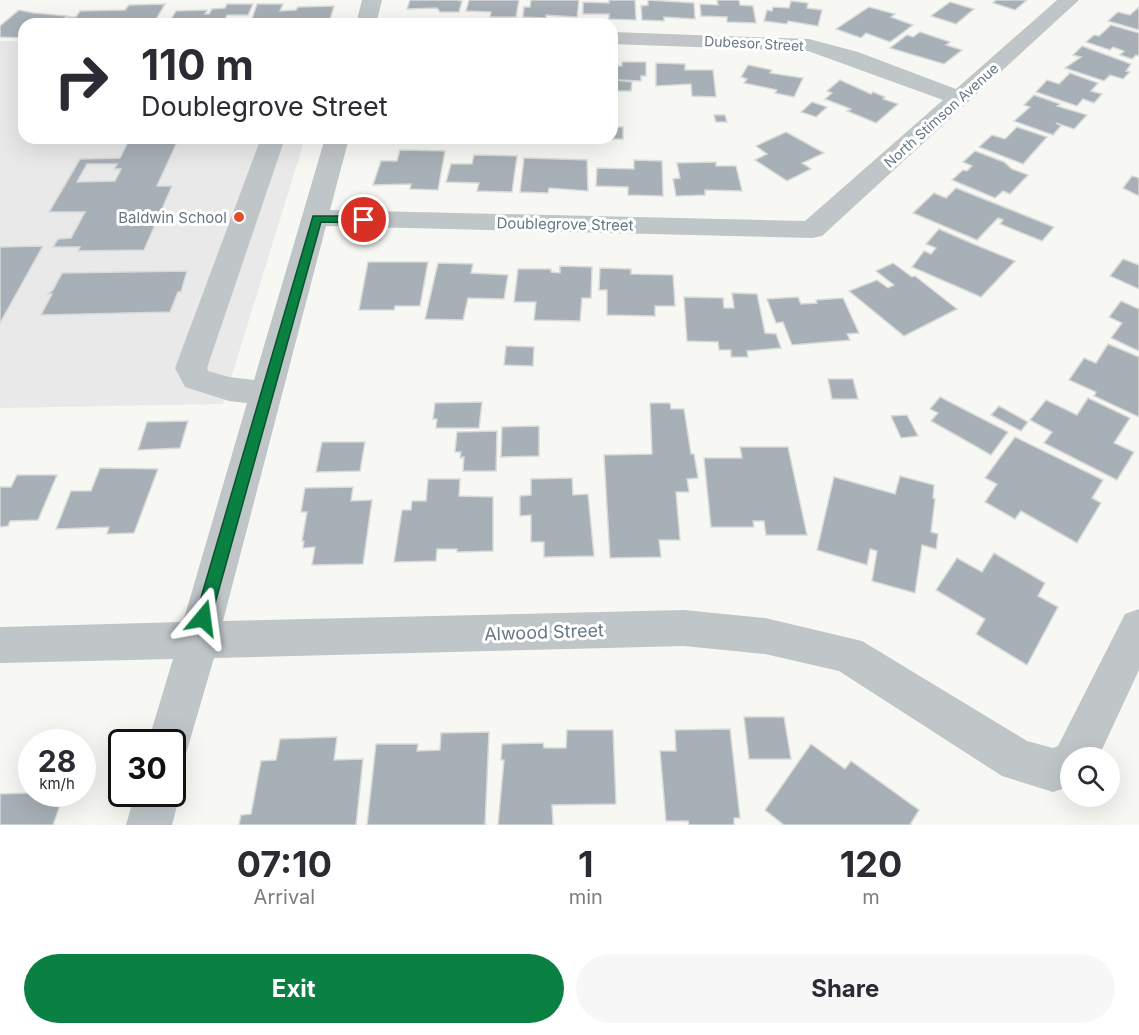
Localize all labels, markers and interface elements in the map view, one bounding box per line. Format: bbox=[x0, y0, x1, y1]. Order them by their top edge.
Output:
street label: Dubesor Street bbox=[704, 32, 805, 54]
text: 110 m bbox=[141, 39, 254, 90]
icon: right bbox=[42, 42, 120, 120]
street label: North Stimson Avenue bbox=[880, 59, 1002, 171]
text: Doublegrove Street bbox=[141, 90, 388, 123]
pin bbox=[338, 194, 389, 245]
icon: arrive bbox=[347, 203, 380, 236]
place label: Baldwin School bbox=[118, 208, 227, 227]
marker: Baldwin School bbox=[232, 210, 246, 224]
street label: Doublegrove Street bbox=[496, 213, 634, 235]
position arrow bbox=[171, 586, 235, 650]
street label: Alwood Street bbox=[484, 619, 604, 645]
speed limit sign: 30 bbox=[108, 729, 186, 807]
text: 28 bbox=[38, 743, 76, 779]
map controls bbox=[1060, 747, 1120, 807]
button: search bbox=[1060, 747, 1120, 807]
text: km/h bbox=[39, 774, 75, 793]
text: 07:10 bbox=[237, 842, 332, 886]
text: 1 bbox=[578, 842, 594, 886]
text: 120 bbox=[840, 842, 902, 886]
text: Arrival bbox=[254, 885, 315, 909]
text: min bbox=[569, 885, 603, 909]
text: m bbox=[862, 885, 880, 909]
button: Exit bbox=[24, 954, 564, 1023]
button: Share bbox=[576, 954, 1115, 1023]

